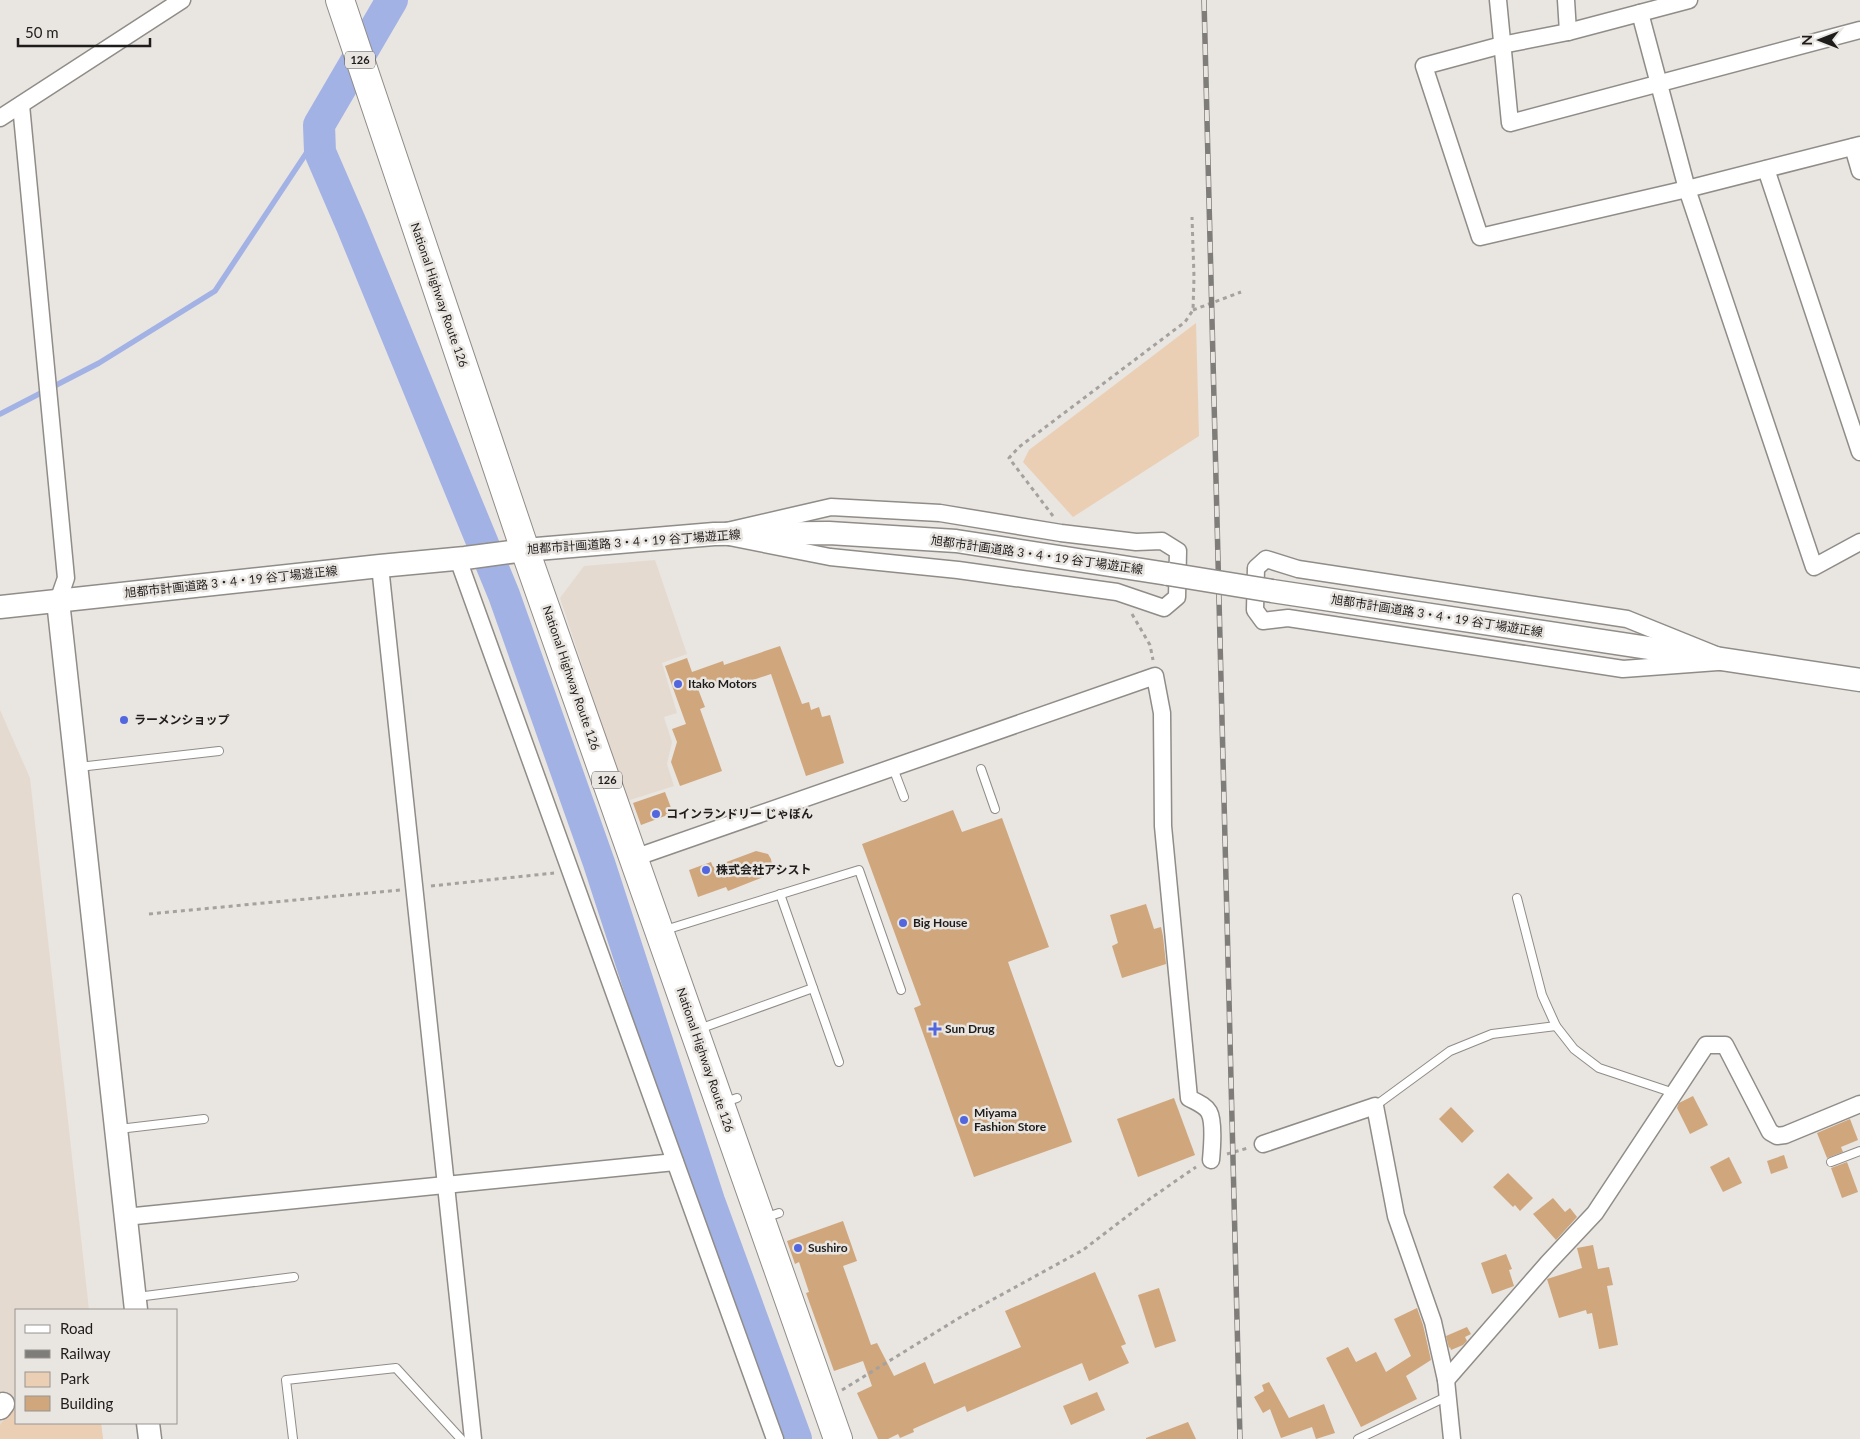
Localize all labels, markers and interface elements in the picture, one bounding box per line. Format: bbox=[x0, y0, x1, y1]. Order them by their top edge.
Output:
scale bar bbox=[18, 15, 150, 47]
north arrow bbox=[1795, 15, 1845, 65]
text: 50 m bbox=[25, 23, 59, 41]
text: N bbox=[1798, 35, 1815, 45]
road number: 126 bbox=[345, 52, 375, 68]
street label: National Highway Route 126 bbox=[408, 221, 471, 369]
street label: 旭都市計画道路 3・4・19 谷丁場遊正線 bbox=[527, 527, 741, 556]
street label: 旭都市計画道路 3・4・19 谷丁場遊正線 bbox=[930, 532, 1144, 577]
street label: 旭都市計画道路 3・4・19 谷丁場遊正線 bbox=[124, 563, 338, 600]
street label: 旭都市計画道路 3・4・19 谷丁場遊正線 bbox=[1330, 591, 1544, 640]
street label: National Highway Route 126 bbox=[540, 604, 603, 752]
place label: Itako Motors bbox=[688, 676, 757, 691]
marker: Itako Motors bbox=[672, 678, 684, 690]
place label: ラーメンショップ bbox=[134, 712, 230, 727]
marker: ラーメンショップ bbox=[118, 714, 130, 726]
road number: 126 bbox=[592, 772, 622, 788]
place label: コインランドリー じゃぼん bbox=[666, 806, 813, 821]
marker: コインランドリー じゃぼん bbox=[650, 808, 662, 820]
place label: 株式会社アシスト bbox=[716, 862, 812, 877]
marker: 株式会社アシスト bbox=[700, 864, 712, 876]
place label: Big House bbox=[913, 915, 968, 930]
marker: Big House bbox=[897, 917, 909, 929]
street label: National Highway Route 126 bbox=[674, 986, 737, 1134]
place label: Sun Drug bbox=[945, 1021, 995, 1036]
marker: Sun Drug bbox=[929, 1023, 941, 1035]
place label: Miyama Fashion Store bbox=[974, 1105, 1047, 1134]
marker: Miyama Fashion Store bbox=[958, 1114, 970, 1126]
place label: Sushiro bbox=[808, 1240, 848, 1255]
marker: Sushiro bbox=[792, 1242, 804, 1254]
legend bbox=[15, 1309, 178, 1424]
text: Road bbox=[60, 1319, 93, 1337]
text: Railway bbox=[60, 1344, 111, 1362]
text: Park bbox=[60, 1369, 90, 1387]
text: Building bbox=[60, 1394, 113, 1412]

